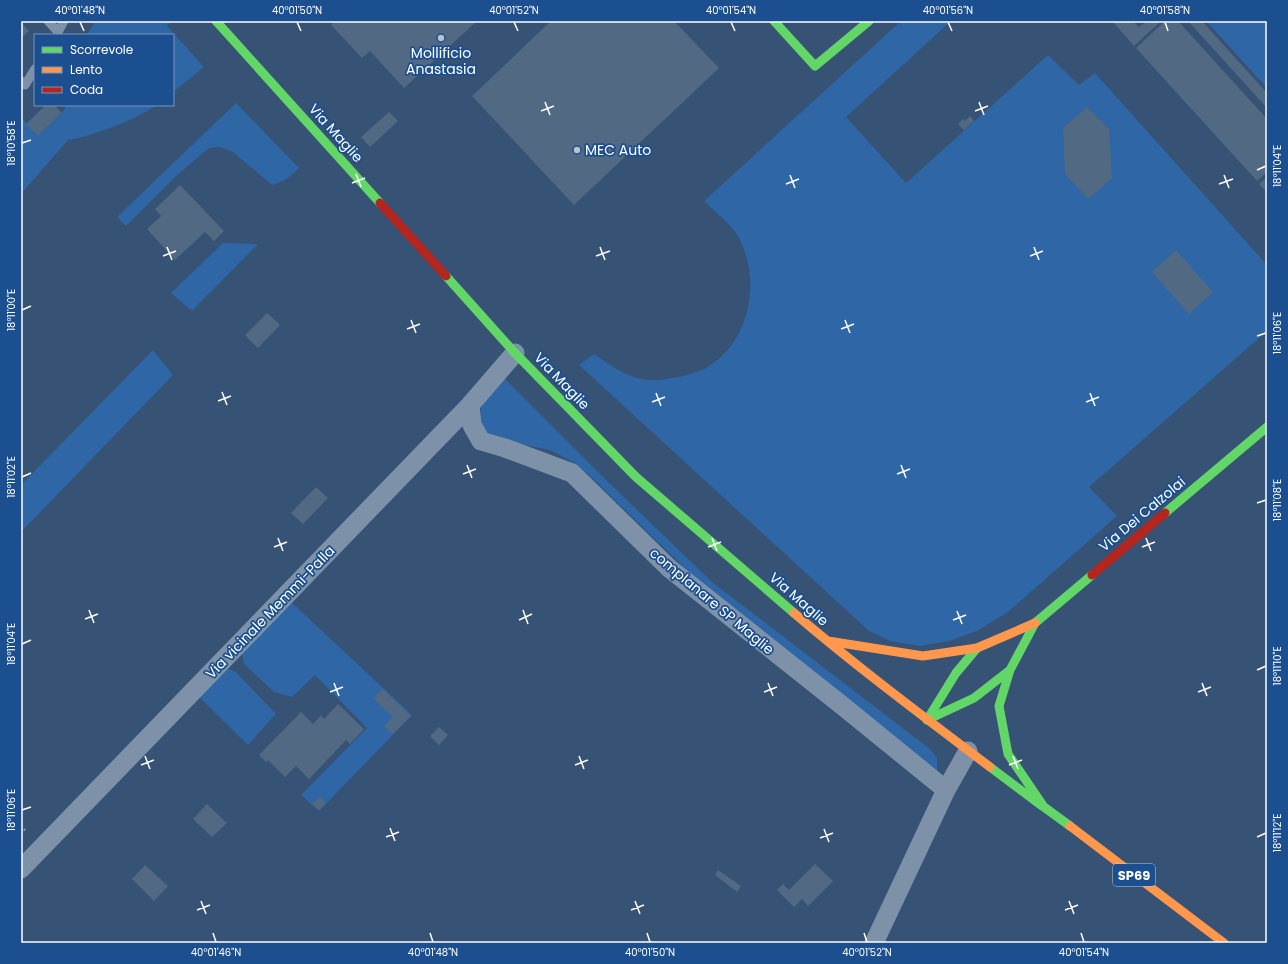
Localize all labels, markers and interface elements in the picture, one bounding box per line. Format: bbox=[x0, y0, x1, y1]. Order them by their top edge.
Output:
text: 40°01'48"N bbox=[55, 3, 105, 18]
text: 40°01'50"N bbox=[272, 3, 322, 18]
text: 40°01'52"N bbox=[489, 3, 539, 18]
text: 40°01'54"N bbox=[706, 3, 756, 18]
text: 40°01'56"N bbox=[923, 3, 973, 18]
text: 40°01'58"N bbox=[1140, 3, 1190, 18]
marker: Mollificio Anastasia bbox=[436, 33, 446, 43]
legend bbox=[34, 34, 174, 106]
text: Scorrevole bbox=[70, 41, 133, 58]
place label: Mollificio Anastasia bbox=[406, 43, 476, 79]
text: Lento bbox=[70, 61, 103, 78]
text: Coda bbox=[70, 81, 103, 98]
street label: Via Maglie bbox=[304, 99, 368, 167]
text: 18°10'58"E bbox=[4, 120, 19, 166]
place label: MEC Auto bbox=[585, 140, 651, 160]
marker: MEC Auto bbox=[572, 145, 582, 155]
text: 18°11'04"E bbox=[1270, 145, 1285, 187]
text: 18°11'00"E bbox=[4, 289, 19, 331]
text: 18°11'06"E bbox=[1270, 312, 1285, 354]
street label: Via Maglie bbox=[530, 348, 595, 414]
text: 18°11'02"E bbox=[4, 456, 19, 498]
street label: Via Dei Calzolai bbox=[1094, 472, 1190, 556]
text: 18°11'08"E bbox=[1270, 479, 1285, 521]
street label: Via vicinale Memmi-Palla bbox=[201, 541, 339, 683]
street label: complanare SP Maglie bbox=[645, 543, 779, 659]
street label: Via Maglie bbox=[765, 568, 833, 631]
text: 18°11'04"E bbox=[4, 623, 19, 665]
text: 18°11'10"E bbox=[1270, 646, 1285, 686]
text: 18°11'06"E bbox=[4, 789, 19, 831]
text: 18°11'12"E bbox=[1270, 814, 1285, 852]
road number: SP69 bbox=[1113, 864, 1155, 886]
text: 40°01'46"N bbox=[191, 945, 241, 960]
text: 40°01'48"N bbox=[408, 945, 458, 960]
text: 40°01'50"N bbox=[625, 945, 675, 960]
text: 40°01'52"N bbox=[842, 945, 892, 960]
text: 40°01'54"N bbox=[1059, 945, 1109, 960]

